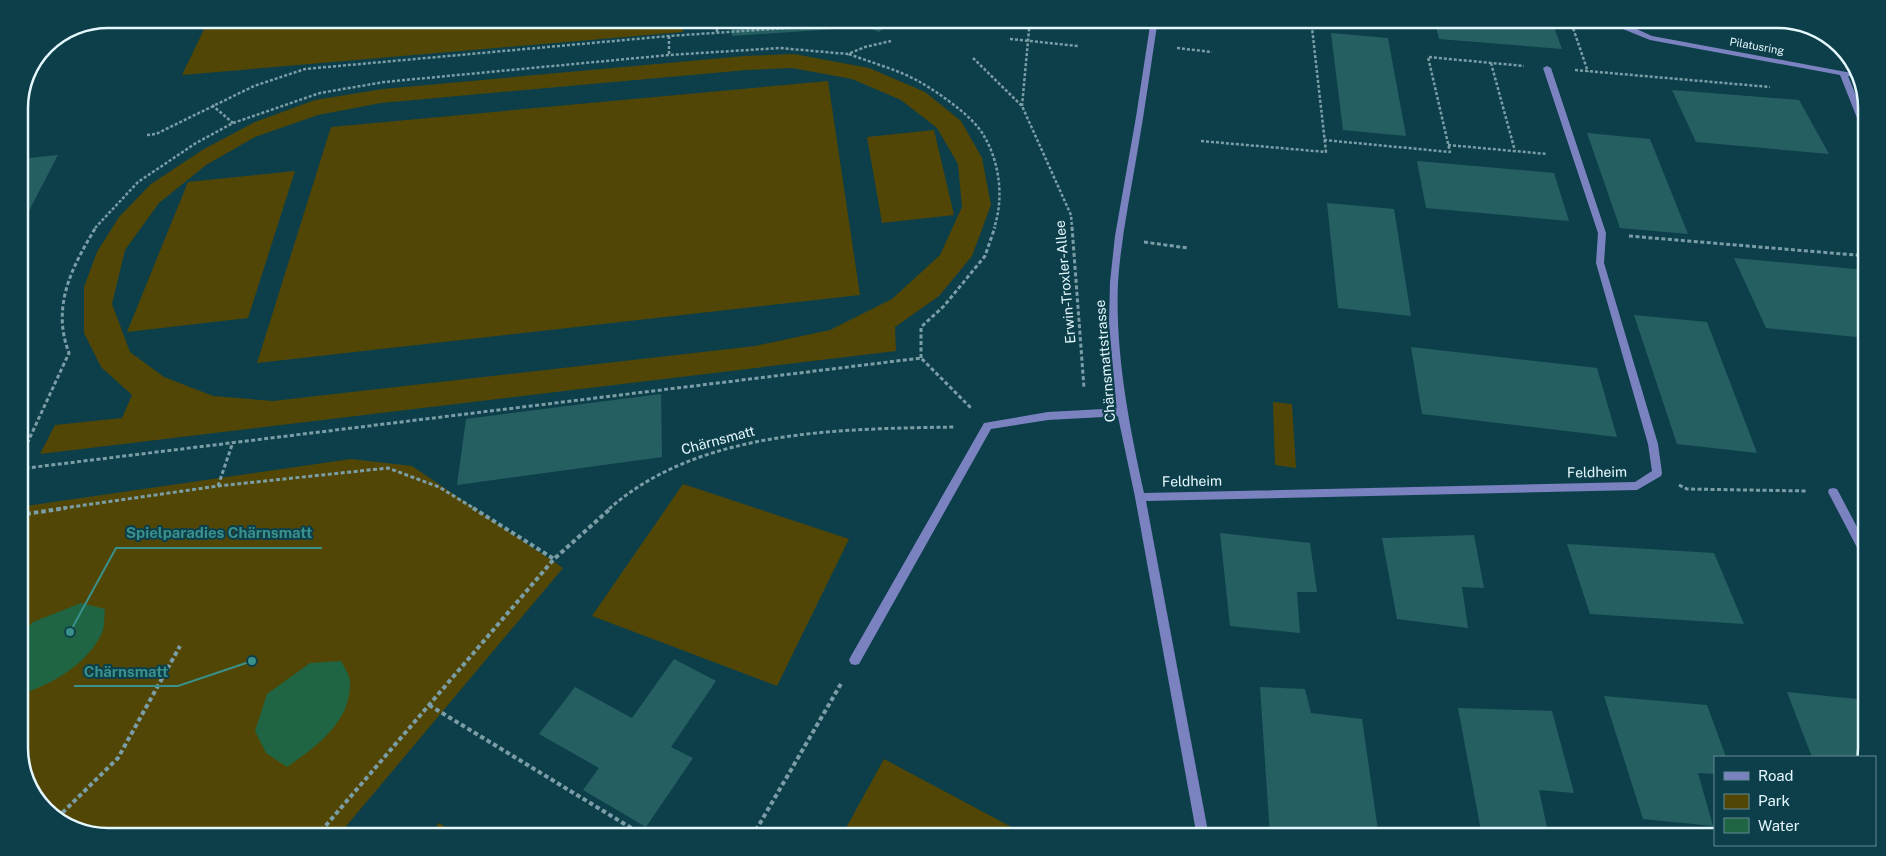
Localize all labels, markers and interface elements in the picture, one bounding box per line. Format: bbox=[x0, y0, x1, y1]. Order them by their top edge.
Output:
street label: Pilatusring bbox=[1729, 35, 1785, 57]
street label: Erwin-Troxler-Allee bbox=[1052, 219, 1078, 344]
street label: Chärnsmattstrasse bbox=[1092, 299, 1118, 423]
street label: Chärnsmatt bbox=[679, 422, 757, 458]
street label: Feldheim bbox=[1567, 463, 1627, 481]
street label: Feldheim bbox=[1162, 472, 1222, 490]
callout: Spielparadies Chärnsmatt bbox=[116, 518, 322, 548]
text: Spielparadies Chärnsmatt bbox=[126, 524, 312, 541]
callout: Chärnsmatt bbox=[74, 656, 178, 686]
text: Chärnsmatt bbox=[84, 663, 168, 680]
legend bbox=[1714, 756, 1876, 846]
text: Road bbox=[1758, 767, 1794, 784]
text: Park bbox=[1758, 792, 1790, 809]
text: Water bbox=[1758, 817, 1800, 834]

